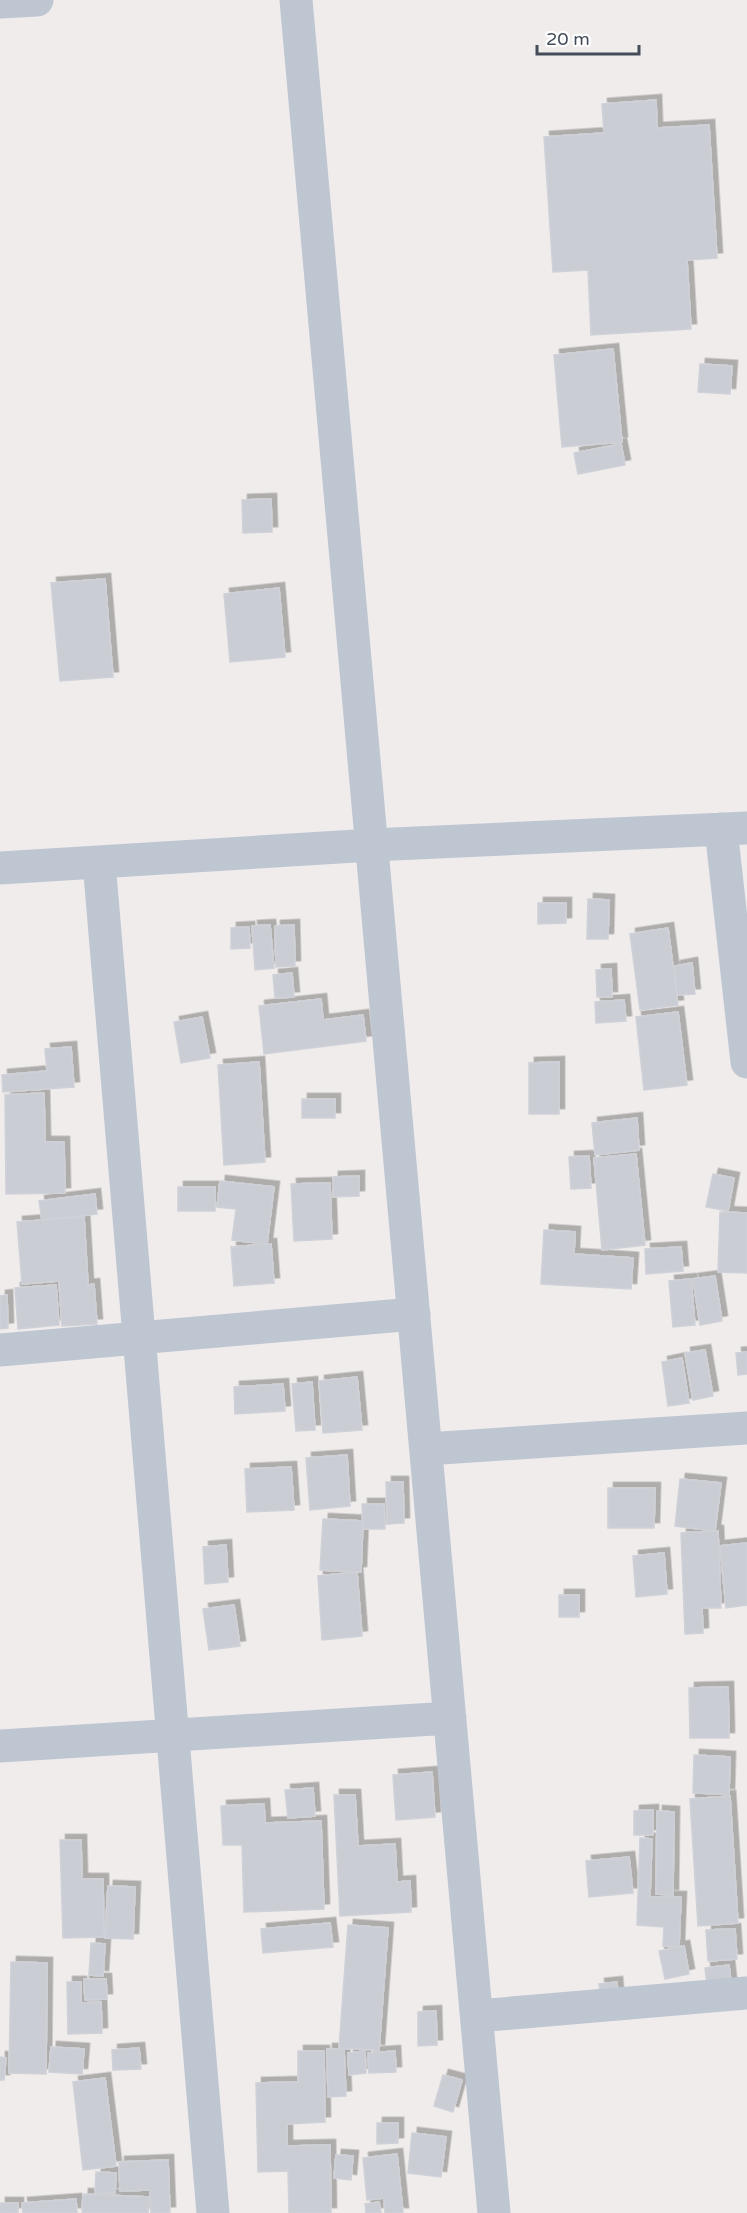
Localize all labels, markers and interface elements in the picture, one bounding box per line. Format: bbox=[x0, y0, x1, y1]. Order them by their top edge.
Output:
scale bar bbox=[537, 18, 639, 56]
text: 20 m bbox=[546, 28, 590, 50]

